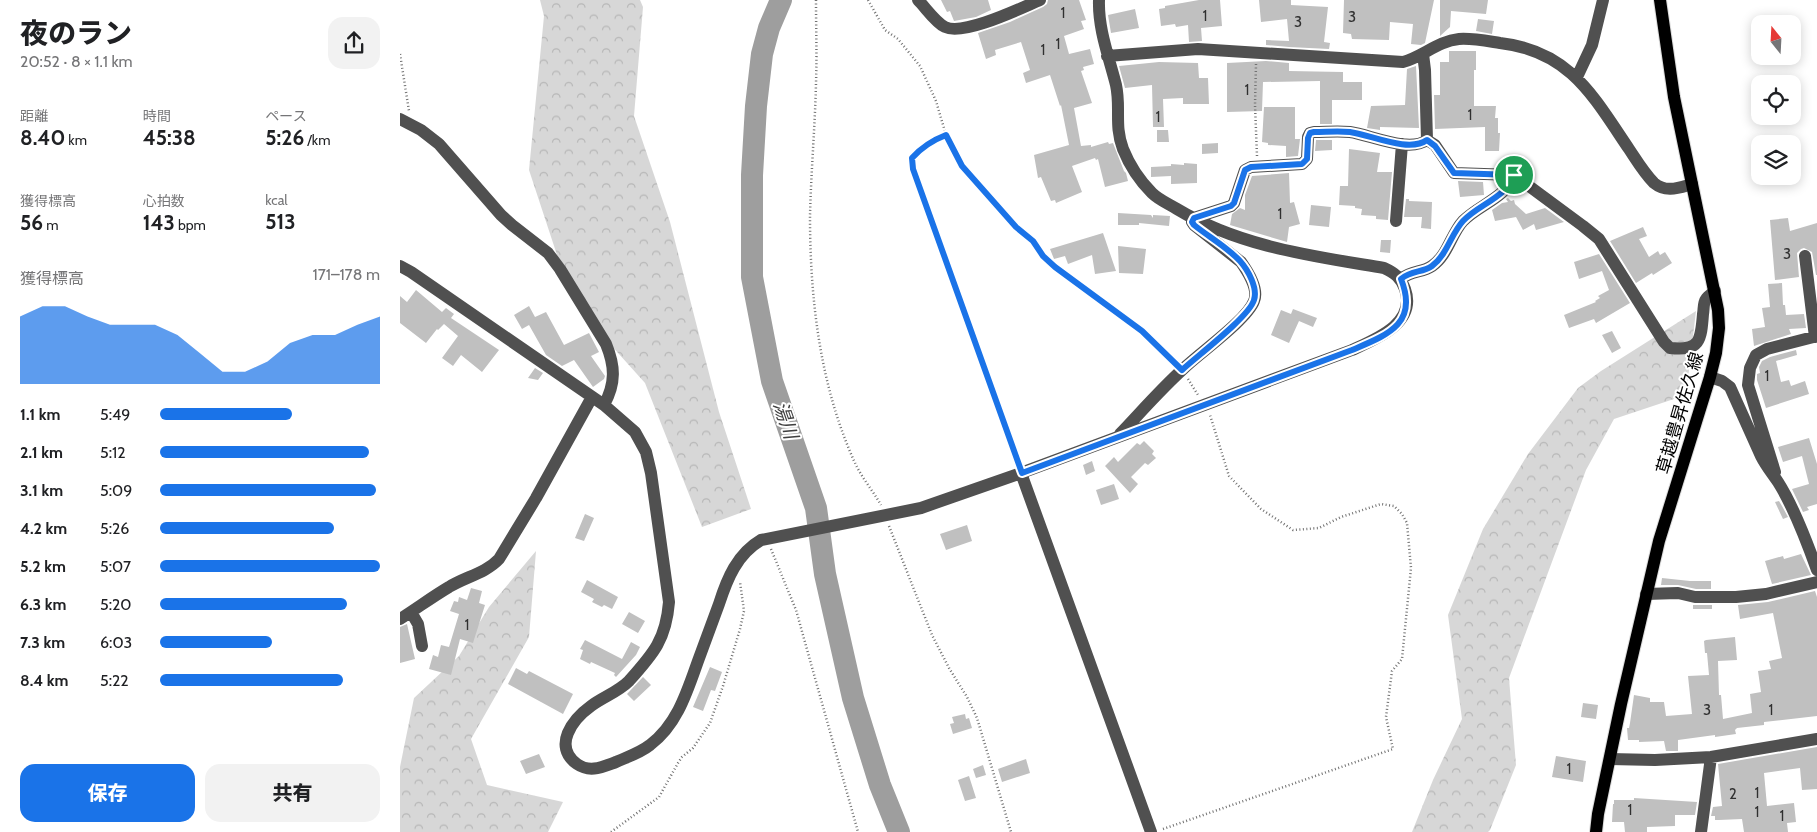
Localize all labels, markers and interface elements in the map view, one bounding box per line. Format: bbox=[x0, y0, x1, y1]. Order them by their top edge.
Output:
house number: 1 bbox=[1061, 4, 1065, 22]
house number: 1 bbox=[1203, 7, 1207, 25]
house number: 3 bbox=[1348, 8, 1356, 26]
house number: 3 bbox=[1294, 13, 1302, 31]
north arrow bbox=[1751, 15, 1801, 65]
map controls bbox=[1751, 15, 1801, 185]
text: 夜のラン bbox=[20, 16, 132, 50]
button: share bbox=[328, 17, 380, 69]
house number: 1 bbox=[1056, 35, 1060, 53]
house number: 1 bbox=[1041, 41, 1045, 59]
text: 20:52 · 8 × 1.1 km bbox=[20, 52, 133, 71]
button: locate bbox=[1751, 75, 1801, 125]
house number: 1 bbox=[1245, 81, 1249, 99]
house number: 1 bbox=[1468, 106, 1472, 124]
text: 距離 bbox=[20, 107, 48, 125]
text: 時間 bbox=[143, 107, 171, 125]
text: ペース bbox=[265, 107, 307, 125]
house number: 1 bbox=[1156, 108, 1160, 126]
text: 8.40 bbox=[20, 125, 65, 150]
text: 45:38 bbox=[143, 125, 196, 150]
text: 5:26 bbox=[265, 125, 304, 150]
text: km bbox=[65, 131, 87, 149]
text: /km bbox=[304, 131, 330, 149]
button: layers bbox=[1751, 135, 1801, 185]
pin bbox=[1493, 154, 1535, 196]
icon: arrive bbox=[1500, 161, 1528, 189]
text: kcal bbox=[265, 191, 288, 209]
text: 獲得標高 bbox=[20, 192, 76, 210]
text: 心拍数 bbox=[143, 192, 185, 210]
house number: 1 bbox=[1278, 205, 1282, 223]
text: 513 bbox=[265, 209, 296, 234]
text: 56 bbox=[20, 210, 43, 235]
text: 143 bbox=[143, 210, 175, 235]
text: m bbox=[43, 216, 59, 234]
text: bpm bbox=[175, 216, 206, 234]
house number: 3 bbox=[1783, 245, 1791, 263]
text: 171–178 m bbox=[312, 265, 380, 284]
text: 獲得標高 bbox=[20, 269, 84, 288]
street label: 草越豊昇佐久線 bbox=[1652, 349, 1708, 477]
house number: 1 bbox=[1765, 367, 1769, 385]
water label: 湯川 bbox=[768, 398, 803, 444]
text: 1.1 km bbox=[20, 405, 60, 424]
text: 5:49 bbox=[100, 405, 130, 424]
text: 2.1 km bbox=[20, 443, 63, 462]
text: 5:12 bbox=[100, 443, 126, 462]
text: 3.1 km bbox=[20, 481, 63, 500]
text: 5:09 bbox=[100, 481, 132, 500]
text: 4.2 km bbox=[20, 519, 67, 538]
text: 5:26 bbox=[100, 519, 129, 538]
text: 5.2 km bbox=[20, 557, 66, 576]
text: 5:07 bbox=[100, 557, 131, 576]
text: 6.3 km bbox=[20, 595, 66, 614]
text: 5:20 bbox=[100, 595, 132, 614]
house number: 1 bbox=[465, 616, 469, 634]
text: 7.3 km bbox=[20, 633, 65, 652]
text: 6:03 bbox=[100, 633, 132, 652]
text: 8.4 km bbox=[20, 671, 68, 690]
text: 5:22 bbox=[100, 671, 129, 690]
house number: 3 bbox=[1703, 701, 1711, 719]
house number: 1 bbox=[1769, 701, 1773, 719]
house number: 1 bbox=[1567, 760, 1571, 778]
button: 保存 bbox=[20, 764, 195, 822]
button: 共有 bbox=[205, 764, 380, 822]
house number: 1 bbox=[1755, 784, 1759, 802]
house number: 2 bbox=[1729, 785, 1737, 803]
house number: 1 bbox=[1628, 801, 1632, 819]
house number: 1 bbox=[1755, 803, 1759, 821]
house number: 1 bbox=[1780, 807, 1784, 825]

